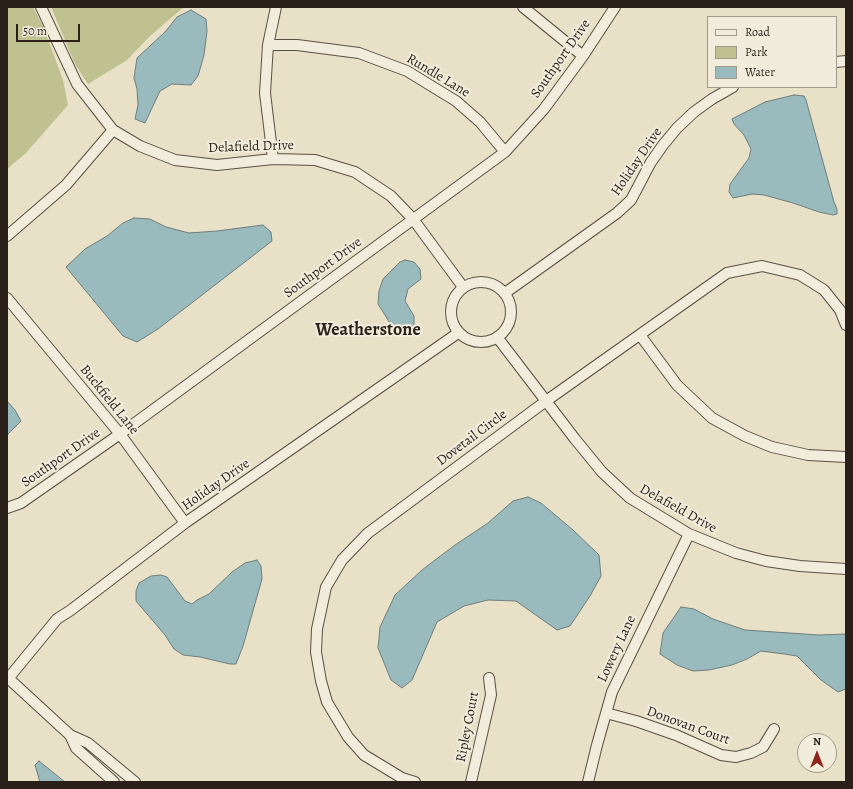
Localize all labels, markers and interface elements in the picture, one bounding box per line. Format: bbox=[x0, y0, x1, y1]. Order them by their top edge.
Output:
scale bar bbox=[18, 16, 82, 42]
street label: Southport Drive bbox=[528, 16, 594, 102]
legend bbox=[707, 16, 837, 88]
text: 50 m bbox=[23, 23, 47, 39]
text: Road bbox=[745, 24, 770, 40]
text: Park bbox=[745, 44, 768, 60]
street label: Rundle Lane bbox=[403, 51, 473, 101]
text: Water bbox=[745, 64, 775, 80]
street label: Holiday Drive bbox=[608, 125, 666, 199]
street label: Delafield Drive bbox=[208, 137, 294, 157]
street label: Southport Drive bbox=[281, 234, 365, 302]
district label: Weatherstone bbox=[315, 320, 421, 342]
street label: Buckfield Lane bbox=[76, 362, 142, 438]
street label: Dovetail Circle bbox=[434, 406, 510, 470]
street label: Southport Drive bbox=[18, 425, 104, 491]
street label: Holiday Drive bbox=[179, 456, 253, 514]
street label: Delafield Drive bbox=[636, 481, 720, 537]
street label: Lowery Lane bbox=[594, 613, 640, 685]
street label: Ripley Court bbox=[453, 690, 483, 764]
street label: Donovan Court bbox=[644, 703, 732, 749]
north arrow bbox=[797, 733, 837, 773]
text: N bbox=[813, 734, 821, 749]

